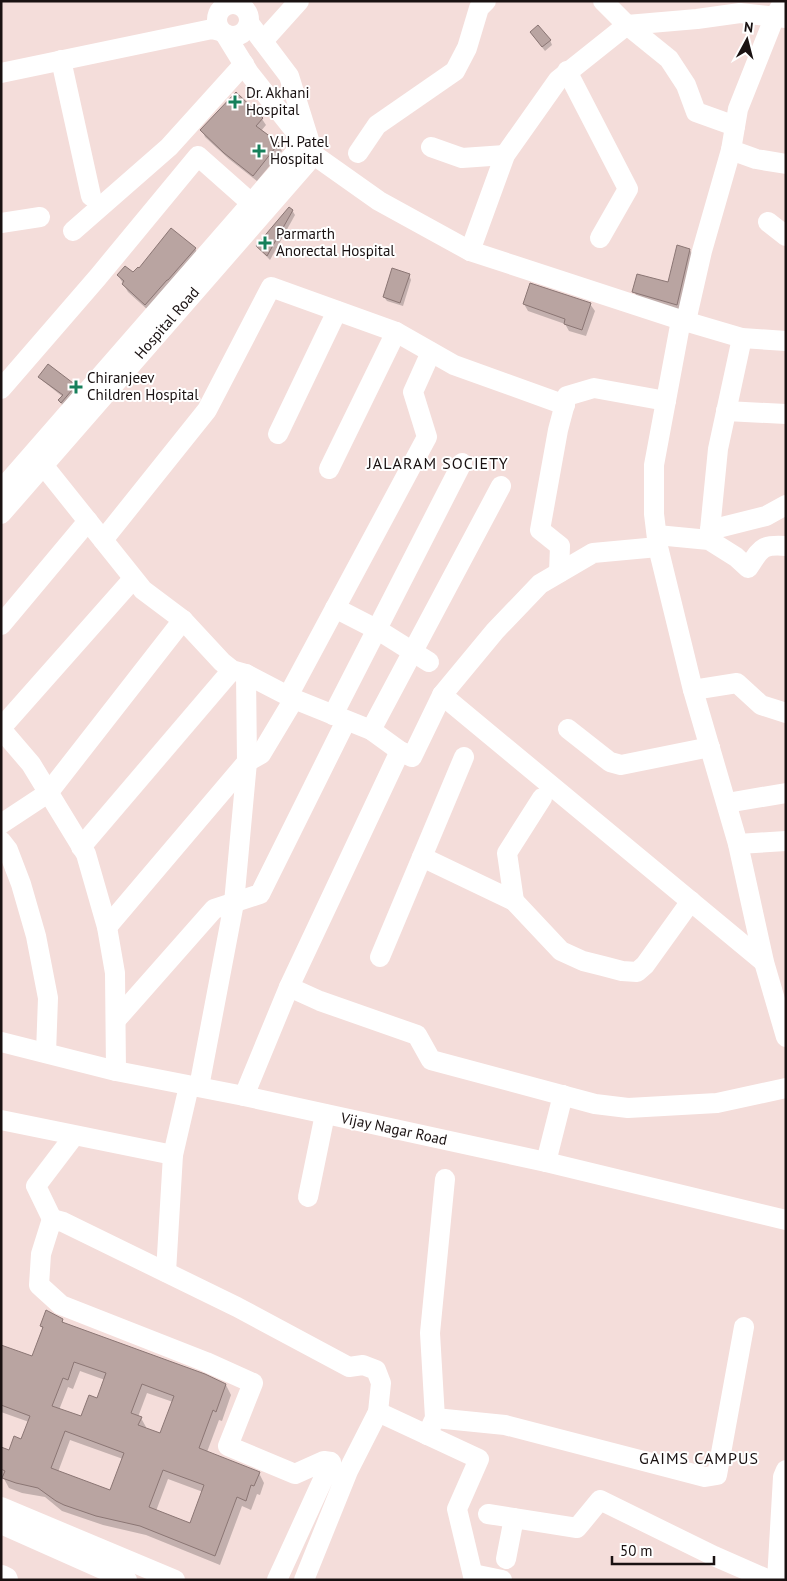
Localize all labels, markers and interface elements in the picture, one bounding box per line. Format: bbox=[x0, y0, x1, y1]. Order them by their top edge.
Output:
north arrow bbox=[722, 15, 772, 65]
text: N bbox=[743, 18, 754, 37]
place label: Dr. Akhani Hospital bbox=[246, 83, 309, 119]
marker: Dr. Akhani Hospital bbox=[228, 95, 242, 109]
place label: V.H. Patel Hospital bbox=[269, 132, 329, 168]
marker: V.H. Patel Hospital bbox=[252, 144, 266, 158]
place label: Parmarth Anorectal Hospital bbox=[276, 224, 395, 260]
marker: Parmarth Anorectal Hospital bbox=[258, 236, 272, 250]
street label: Hospital Road bbox=[130, 283, 203, 363]
place label: Chiranjeev Children Hospital bbox=[87, 368, 199, 404]
marker: Chiranjeev Children Hospital bbox=[69, 380, 83, 394]
district label: JALARAM SOCIETY bbox=[366, 453, 509, 473]
street label: Vijay Nagar Road bbox=[338, 1108, 449, 1149]
district label: GAIMS CAMPUS bbox=[639, 1448, 759, 1468]
scale bar bbox=[612, 1534, 714, 1566]
text: 50 m bbox=[620, 1541, 653, 1560]

